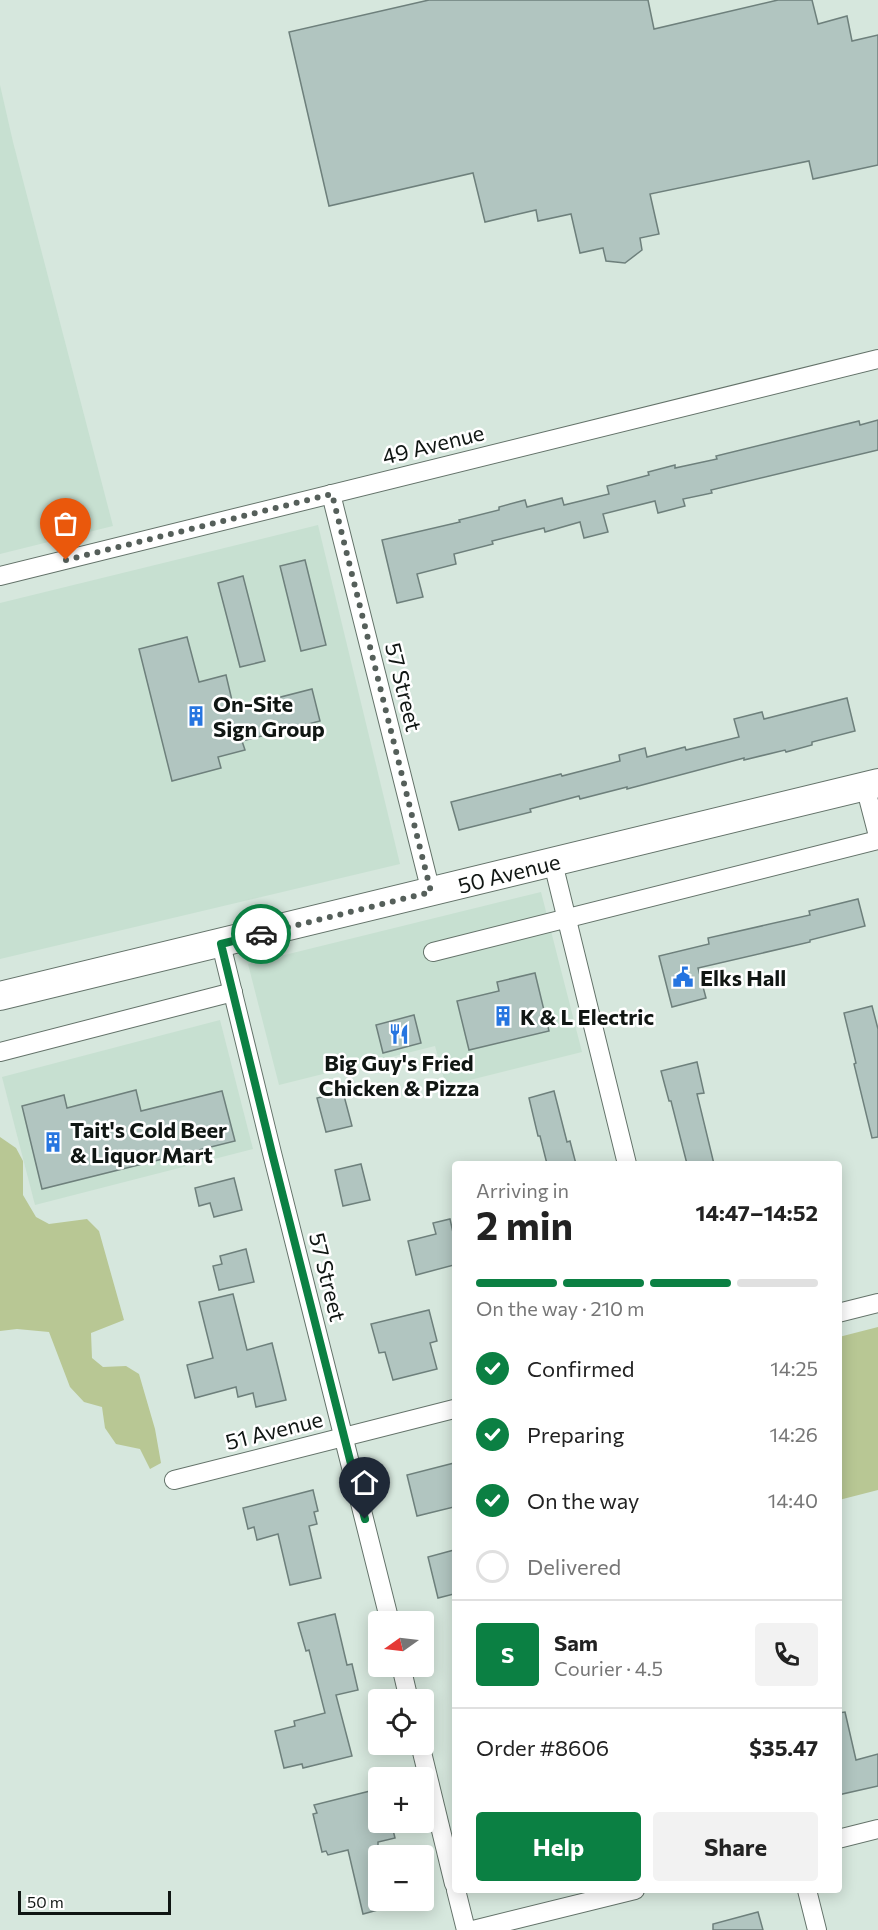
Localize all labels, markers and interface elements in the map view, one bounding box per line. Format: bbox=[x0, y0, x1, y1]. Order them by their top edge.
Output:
street label: 49 Avenue bbox=[379, 418, 487, 470]
pin bbox=[40, 498, 91, 560]
icon: bag bbox=[49, 507, 82, 540]
street label: 57 Street bbox=[380, 640, 428, 734]
place label: On-Site Sign Group bbox=[213, 690, 325, 742]
building icon: On-Site Sign Group bbox=[184, 704, 208, 728]
street label: 50 Avenue bbox=[455, 847, 563, 899]
courier bbox=[231, 904, 291, 964]
icon: car bbox=[245, 918, 278, 951]
place label: Elks Hall bbox=[700, 964, 786, 991]
public building icon: Elks Hall bbox=[671, 965, 695, 989]
place label: K & L Electric bbox=[520, 1003, 654, 1030]
building icon: K & L Electric bbox=[491, 1004, 515, 1028]
restaurant icon: Big Guy's Fried Chicken & Pizza bbox=[387, 1022, 411, 1046]
place label: Big Guy's Fried Chicken & Pizza bbox=[319, 1049, 479, 1101]
place label: Tait's Cold Beer & Liquor Mart bbox=[70, 1116, 227, 1168]
building icon: Tait's Cold Beer & Liquor Mart bbox=[41, 1130, 65, 1154]
text: Arriving in bbox=[476, 1178, 569, 1202]
text: 14:47–14:52 bbox=[695, 1199, 818, 1226]
text: 2 min bbox=[476, 1200, 573, 1248]
street label: 57 Street bbox=[304, 1230, 352, 1324]
text: On the way · 210 m bbox=[476, 1296, 644, 1320]
icon: check bbox=[476, 1352, 509, 1385]
text: Confirmed bbox=[527, 1355, 634, 1382]
text: 14:25 bbox=[770, 1356, 818, 1380]
street label: 51 Avenue bbox=[222, 1405, 326, 1455]
icon: check bbox=[476, 1418, 509, 1451]
text: Preparing bbox=[527, 1421, 624, 1448]
text: 14:26 bbox=[770, 1422, 818, 1446]
pin bbox=[339, 1457, 390, 1519]
icon: home bbox=[348, 1466, 381, 1499]
icon: check bbox=[476, 1484, 509, 1517]
text: On the way bbox=[527, 1487, 639, 1514]
text: 14:40 bbox=[768, 1488, 818, 1512]
text: Delivered bbox=[527, 1553, 621, 1580]
north arrow bbox=[368, 1611, 434, 1677]
map controls bbox=[368, 1611, 434, 1911]
button: phone bbox=[755, 1623, 818, 1686]
text: Sam bbox=[554, 1629, 598, 1656]
text: S bbox=[501, 1641, 514, 1668]
text: Courier · 4.5 bbox=[554, 1656, 663, 1680]
button: locate bbox=[368, 1689, 434, 1755]
text: Order #8606 bbox=[476, 1734, 609, 1761]
text: $35.47 bbox=[749, 1734, 818, 1761]
button: + bbox=[368, 1767, 434, 1833]
button: Help bbox=[476, 1812, 641, 1881]
button: Share bbox=[653, 1812, 818, 1881]
button: − bbox=[368, 1845, 434, 1911]
scale bar bbox=[18, 1888, 171, 1916]
text: 50 m bbox=[27, 1892, 64, 1911]

